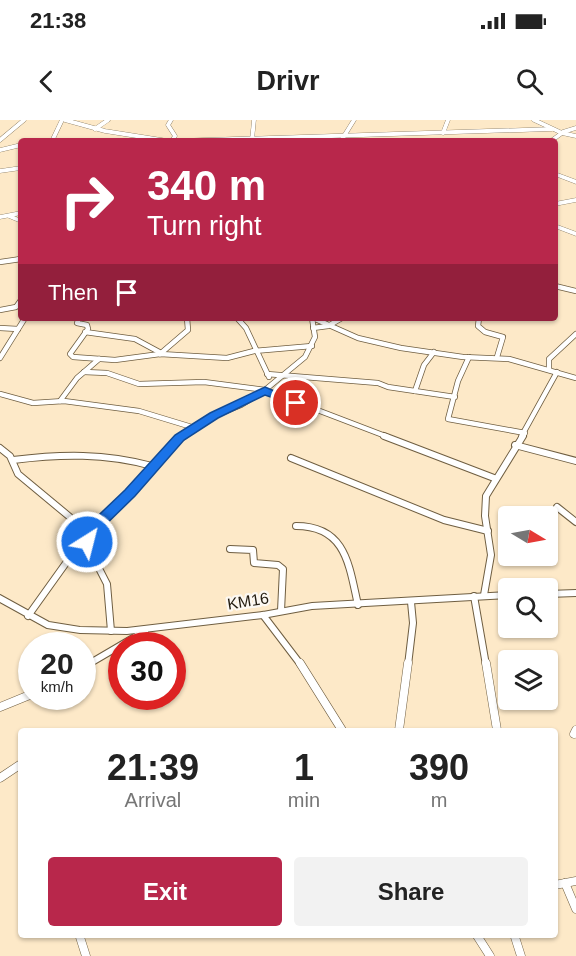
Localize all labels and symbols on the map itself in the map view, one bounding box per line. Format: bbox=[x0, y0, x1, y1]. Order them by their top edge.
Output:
pin bbox=[270, 377, 321, 428]
north arrow bbox=[498, 506, 558, 566]
position arrow bbox=[55, 510, 119, 574]
street label: KM16 bbox=[226, 589, 270, 613]
speed limit sign: 30 bbox=[108, 632, 186, 710]

